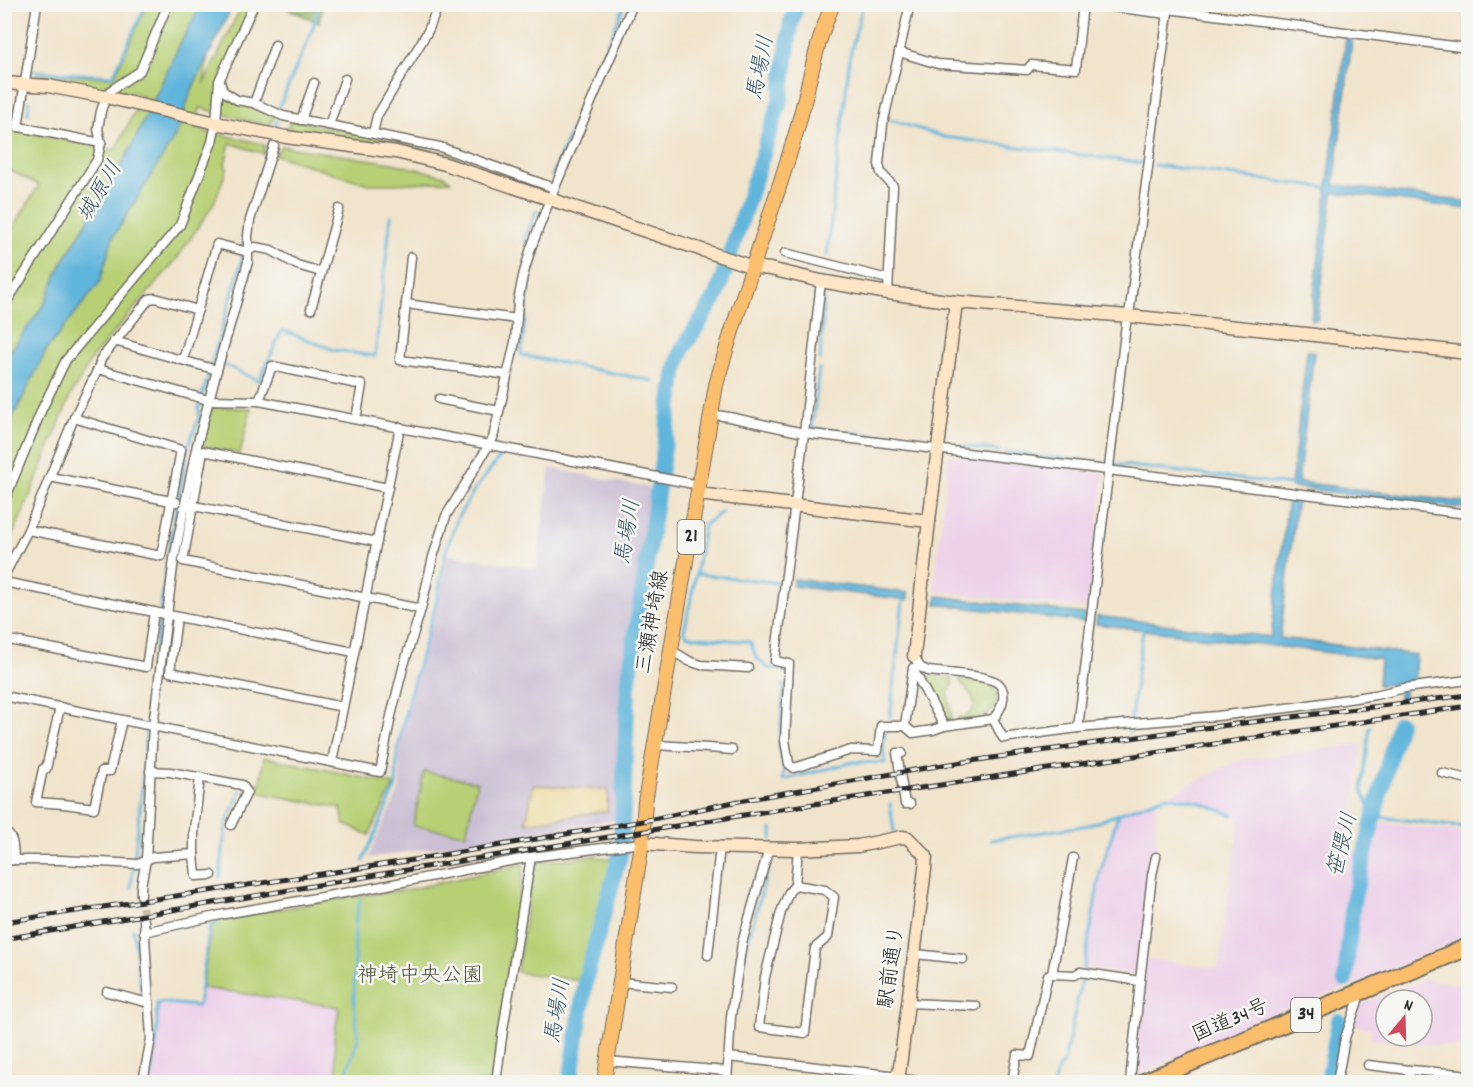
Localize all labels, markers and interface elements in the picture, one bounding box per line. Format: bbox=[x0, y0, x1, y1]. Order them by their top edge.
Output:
water label: 馬場川 bbox=[740, 33, 784, 103]
water label: 城原川 bbox=[71, 156, 131, 228]
water label: 馬場川 bbox=[609, 497, 649, 567]
road number: 21 bbox=[678, 520, 704, 554]
street label: 三瀬神埼線 bbox=[630, 568, 678, 676]
water label: 笹隈川 bbox=[1321, 809, 1367, 881]
street label: 駅前通り bbox=[872, 923, 914, 1011]
park label: 神埼中央公園 bbox=[357, 962, 483, 992]
water label: 馬場川 bbox=[539, 976, 579, 1046]
north arrow bbox=[1374, 988, 1434, 1048]
street label: 国道34号 bbox=[1188, 992, 1274, 1052]
text: N bbox=[1401, 994, 1416, 1018]
road number: 34 bbox=[1291, 998, 1321, 1032]

